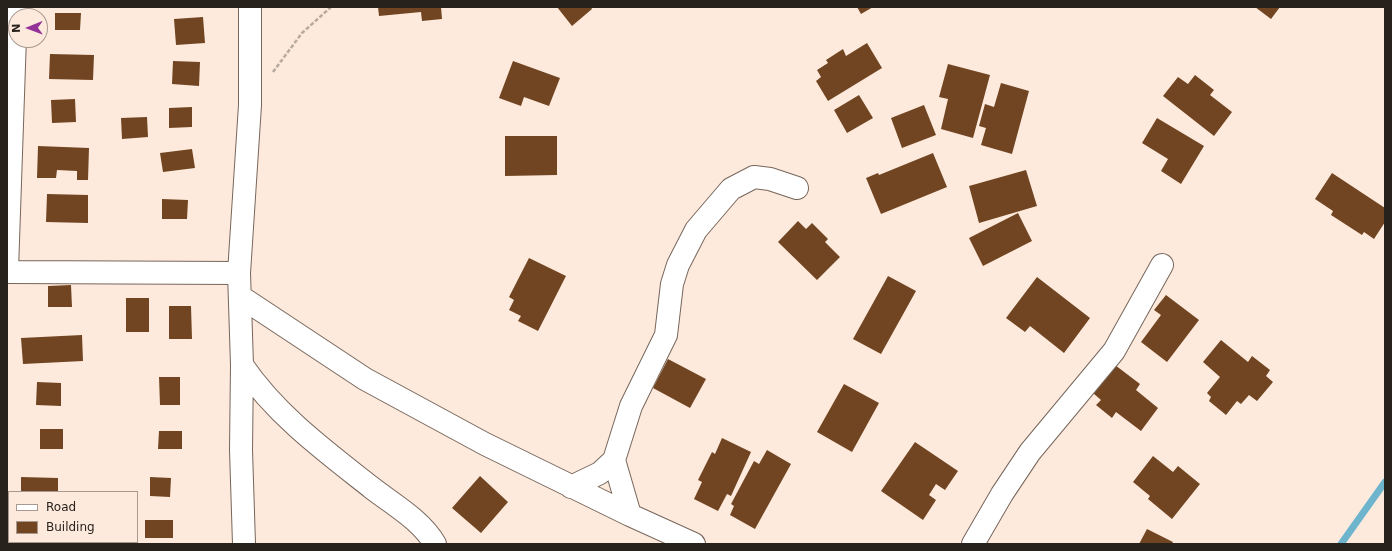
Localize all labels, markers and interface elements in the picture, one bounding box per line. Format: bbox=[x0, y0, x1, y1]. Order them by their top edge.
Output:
north arrow bbox=[8, 8, 48, 48]
text: N bbox=[10, 23, 23, 33]
legend bbox=[8, 491, 138, 543]
text: Road bbox=[46, 500, 76, 514]
text: Building bbox=[46, 520, 95, 534]

